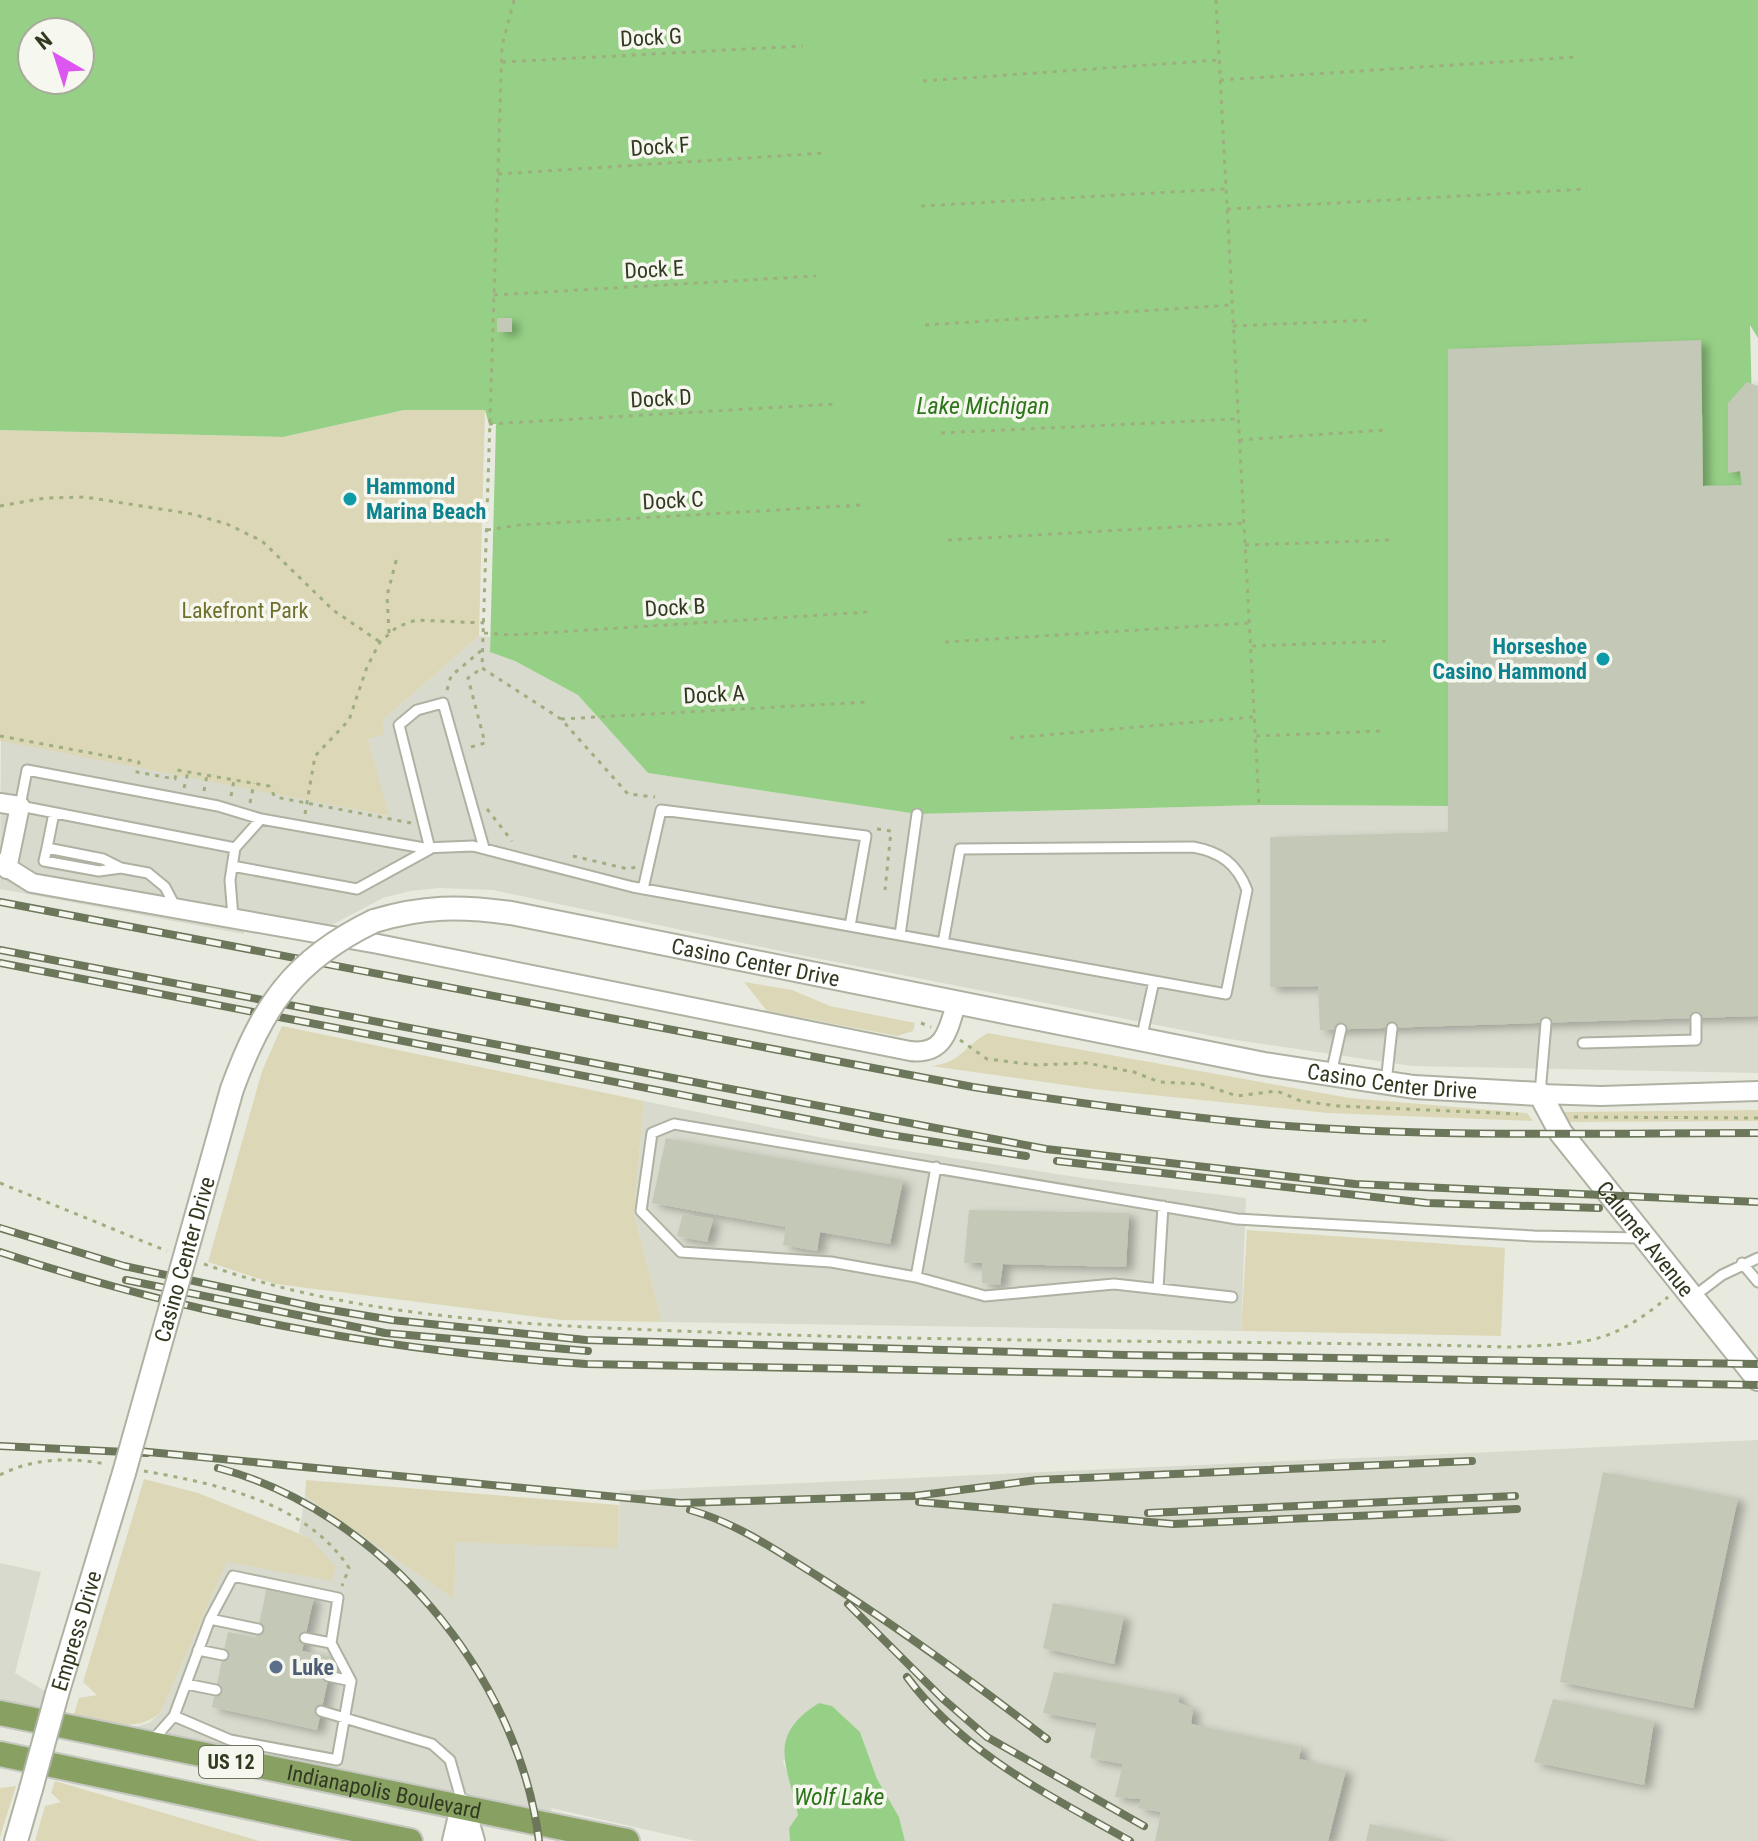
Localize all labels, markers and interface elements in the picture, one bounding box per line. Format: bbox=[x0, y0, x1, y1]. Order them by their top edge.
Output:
north arrow bbox=[16, 16, 96, 96]
street label: Dock G bbox=[620, 23, 683, 52]
text: N bbox=[31, 27, 57, 55]
street label: Dock F bbox=[630, 132, 690, 161]
street label: Dock E bbox=[624, 255, 685, 284]
street label: Dock D bbox=[630, 384, 692, 413]
water label: Lake Michigan bbox=[916, 392, 1050, 420]
place label: Hammond Marina Beach bbox=[366, 474, 486, 524]
street label: Dock C bbox=[642, 486, 704, 515]
marker: Hammond Marina Beach bbox=[341, 490, 359, 508]
street label: Dock B bbox=[644, 593, 706, 622]
park label: Lakefront Park bbox=[182, 598, 309, 623]
place label: Horseshoe Casino Hammond bbox=[1433, 634, 1587, 684]
marker: Horseshoe Casino Hammond bbox=[1594, 650, 1612, 668]
street label: Dock A bbox=[683, 680, 746, 709]
street label: Casino Center Drive bbox=[669, 933, 842, 992]
street label: Casino Center Drive bbox=[1306, 1059, 1478, 1103]
street label: Casino Center Drive bbox=[149, 1174, 220, 1345]
street label: Calumet Avenue bbox=[1591, 1176, 1699, 1302]
street label: Empress Drive bbox=[47, 1568, 107, 1694]
place label: Luke bbox=[292, 1655, 334, 1680]
marker: Luke bbox=[267, 1658, 285, 1676]
road number: US 12 bbox=[199, 1746, 263, 1778]
street label: Indianapolis Boulevard bbox=[285, 1760, 483, 1824]
water label: Wolf Lake bbox=[794, 1783, 884, 1811]

